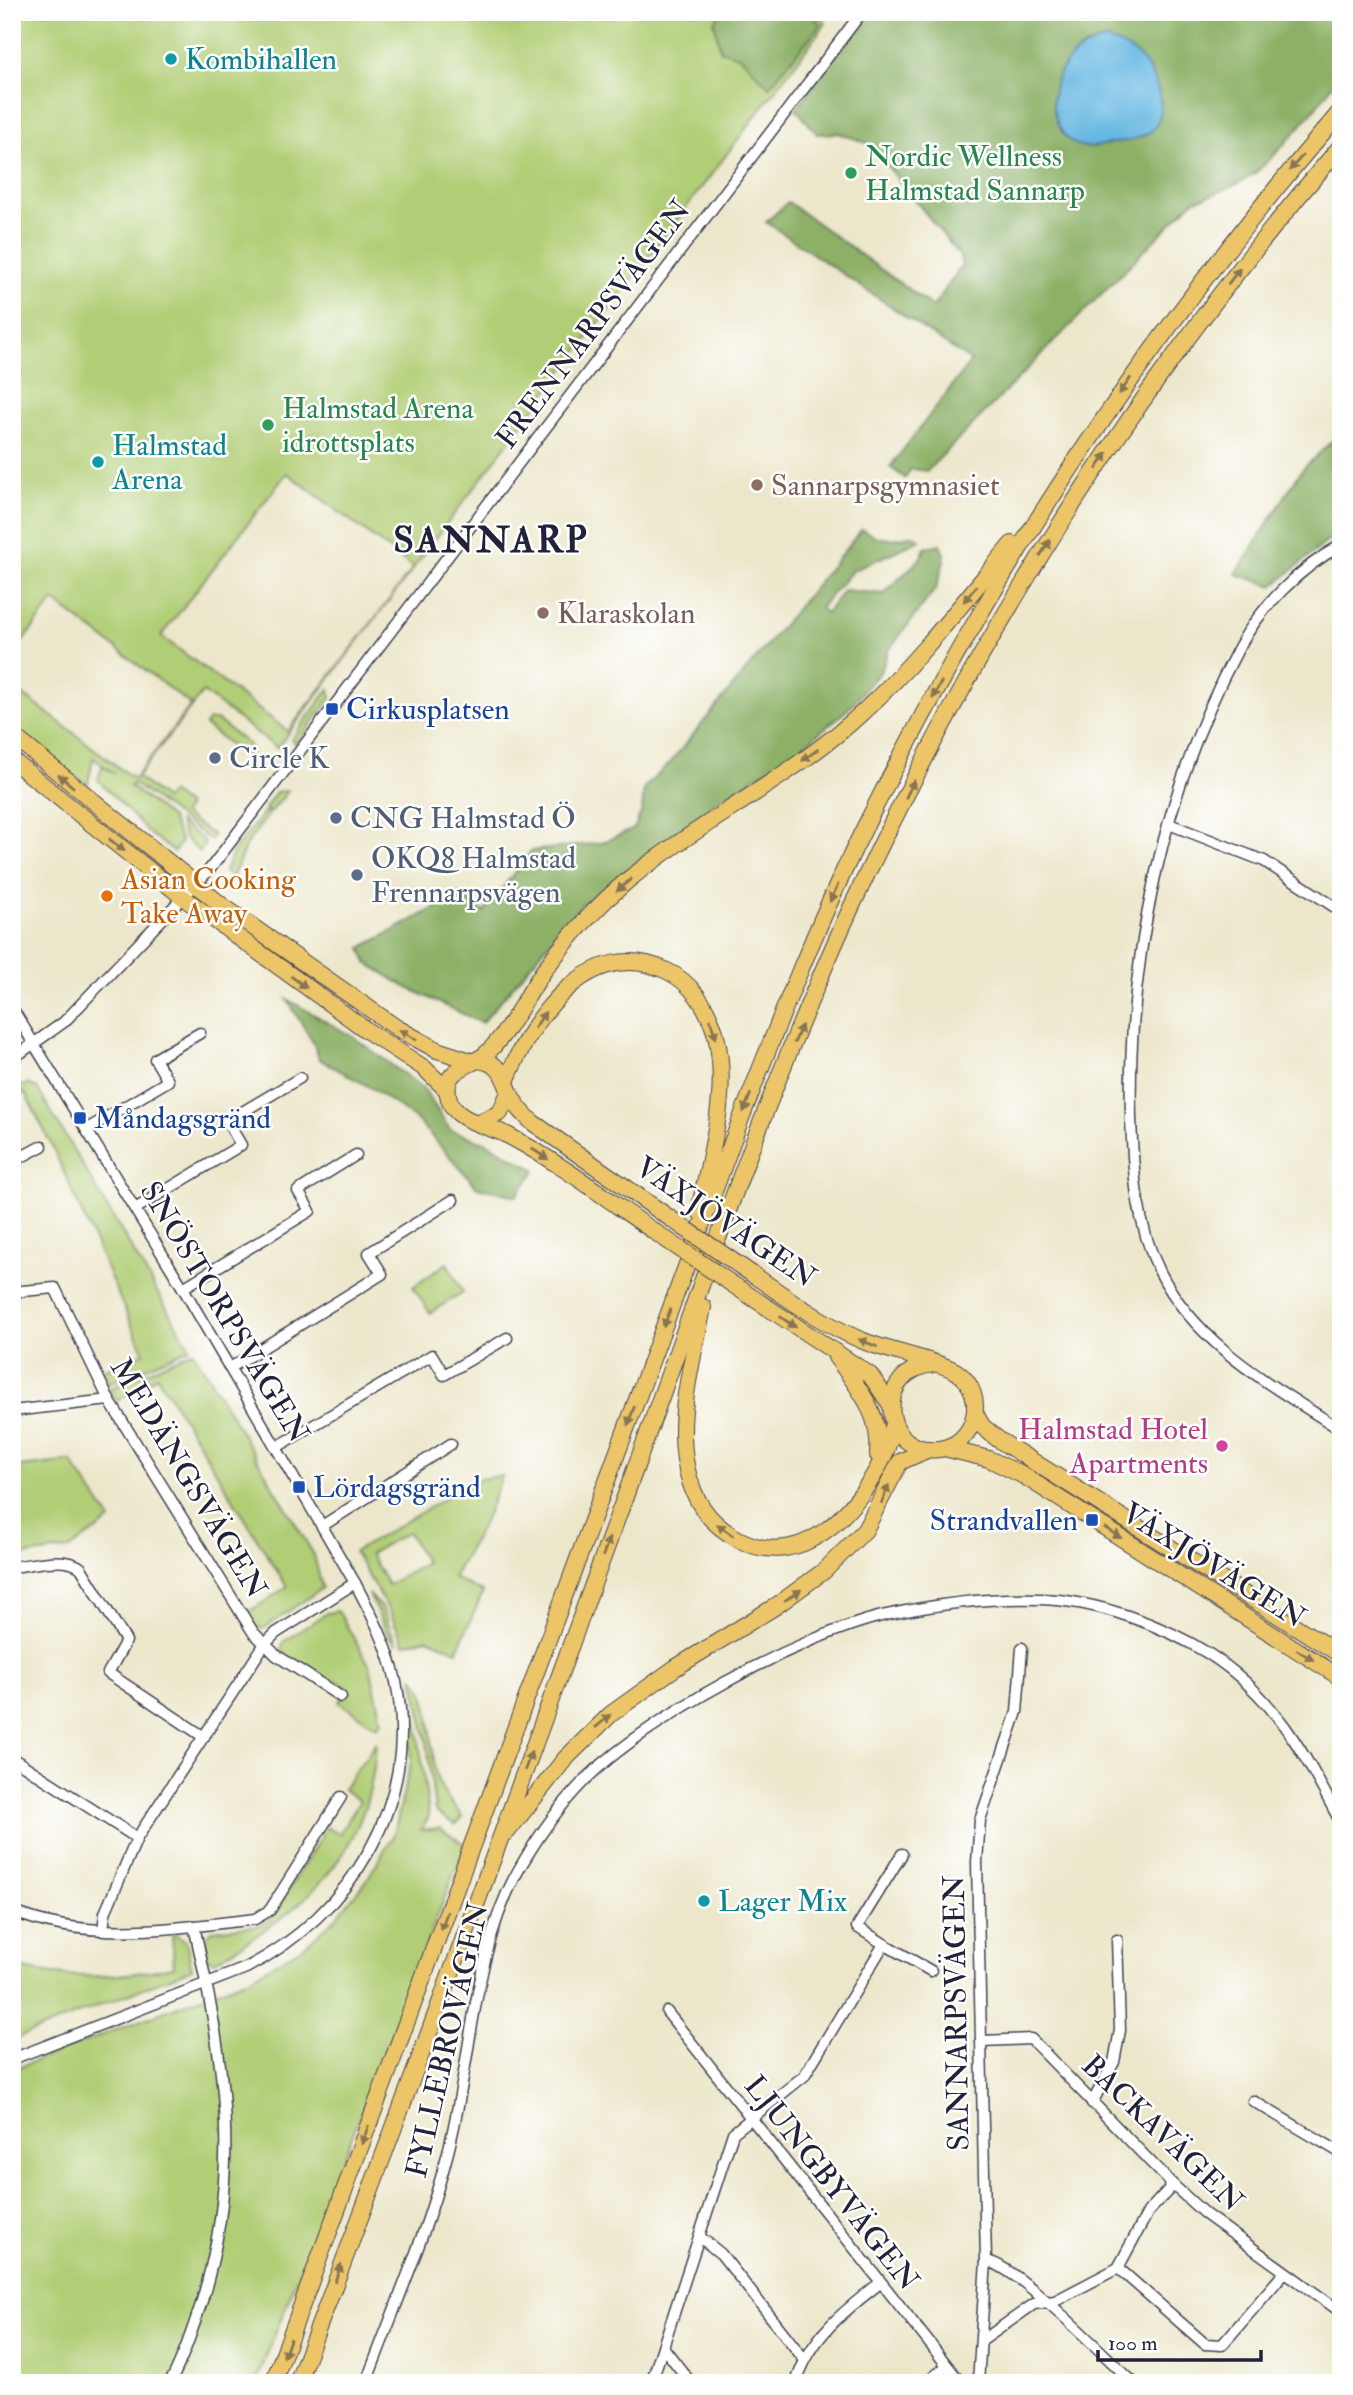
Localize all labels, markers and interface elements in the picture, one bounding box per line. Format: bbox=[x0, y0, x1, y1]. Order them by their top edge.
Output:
place label: Kombihallen bbox=[185, 41, 337, 78]
marker: Kombihallen bbox=[163, 51, 179, 67]
place label: Nordic Wellness Halmstad Sannarp bbox=[865, 138, 1085, 209]
one-way arrow bbox=[1289, 154, 1304, 171]
marker: Nordic Wellness Halmstad Sannarp bbox=[843, 165, 859, 181]
street label: FRENNARPSVÄGEN bbox=[488, 193, 699, 456]
one-way arrow bbox=[1227, 267, 1242, 285]
one-way arrow bbox=[1118, 377, 1132, 395]
place label: Halmstad Arena idrottsplats bbox=[282, 390, 474, 461]
marker: Halmstad Arena idrottsplats bbox=[260, 417, 276, 433]
place label: Halmstad Arena bbox=[111, 427, 227, 498]
one-way arrow bbox=[1095, 451, 1108, 470]
marker: Halmstad Arena bbox=[90, 454, 106, 470]
place label: Sannarpsgymnasiet bbox=[771, 467, 1000, 504]
marker: Sannarpsgymnasiet bbox=[749, 477, 765, 493]
district label: SANNARP bbox=[393, 517, 589, 564]
one-way arrow bbox=[1039, 538, 1052, 557]
one-way arrow bbox=[963, 585, 978, 602]
place label: Klaraskolan bbox=[557, 595, 695, 632]
marker: Klaraskolan bbox=[535, 605, 551, 621]
one-way arrow bbox=[931, 680, 942, 700]
place label: Cirkusplatsen bbox=[346, 691, 510, 728]
marker: Cirkusplatsen bbox=[324, 701, 340, 717]
place label: Circle K bbox=[229, 740, 330, 777]
one-way arrow bbox=[801, 748, 819, 762]
marker: Circle K bbox=[207, 750, 223, 766]
one-way arrow bbox=[58, 774, 75, 789]
one-way arrow bbox=[904, 779, 915, 799]
place label: CNG Halmstad Ö bbox=[350, 800, 576, 837]
marker: CNG Halmstad Ö bbox=[328, 810, 344, 826]
one-way arrow bbox=[108, 838, 126, 853]
place label: OKQ8 Halmstad Frennarpsvägen bbox=[371, 840, 576, 911]
place label: Asian Cooking Take Away bbox=[120, 861, 297, 932]
marker: OKQ8 Halmstad Frennarpsvägen bbox=[349, 867, 365, 883]
one-way arrow bbox=[615, 877, 632, 892]
one-way arrow bbox=[828, 883, 840, 903]
marker: Asian Cooking Take Away bbox=[99, 888, 115, 904]
one-way arrow bbox=[290, 975, 308, 989]
one-way arrow bbox=[533, 1011, 547, 1029]
one-way arrow bbox=[708, 1019, 719, 1040]
one-way arrow bbox=[792, 1024, 803, 1045]
one-way arrow bbox=[399, 1029, 418, 1041]
one-way arrow bbox=[741, 1093, 752, 1114]
place label: Måndagsgränd bbox=[94, 1100, 271, 1137]
marker: Måndagsgränd bbox=[72, 1110, 88, 1126]
one-way arrow bbox=[530, 1147, 549, 1160]
street label: VÄXJÖVÄGEN bbox=[629, 1149, 823, 1296]
street label: SNÖSTORPSVÄGEN bbox=[132, 1175, 317, 1450]
one-way arrow bbox=[662, 1308, 673, 1329]
one-way arrow bbox=[779, 1315, 798, 1328]
one-way arrow bbox=[858, 1337, 879, 1348]
street label: MEDÄNGSVÄGEN bbox=[102, 1351, 275, 1605]
one-way arrow bbox=[625, 1405, 636, 1426]
place label: Halmstad Hotel Apartments bbox=[1018, 1411, 1208, 1482]
marker: Halmstad Hotel Apartments bbox=[1214, 1438, 1230, 1454]
place label: Lördagsgränd bbox=[313, 1469, 481, 1506]
marker: Lördagsgränd bbox=[291, 1479, 307, 1495]
one-way arrow bbox=[879, 1483, 890, 1504]
street label: VÄXJÖVÄGEN bbox=[1115, 1494, 1312, 1637]
place label: Strandvallen bbox=[930, 1502, 1078, 1539]
marker: Strandvallen bbox=[1084, 1512, 1100, 1528]
one-way arrow bbox=[716, 1524, 734, 1538]
one-way arrow bbox=[1103, 1527, 1122, 1540]
one-way arrow bbox=[601, 1537, 612, 1558]
one-way arrow bbox=[784, 1588, 802, 1602]
one-way arrow bbox=[1295, 1649, 1314, 1662]
one-way arrow bbox=[594, 1713, 612, 1729]
one-way arrow bbox=[522, 1750, 533, 1771]
street label: SANNARPSVÄGEN bbox=[936, 1875, 977, 2151]
place label: Lager Mix bbox=[718, 1883, 847, 1920]
marker: Lager Mix bbox=[696, 1893, 712, 1909]
street label: FYLLEBROVÄGEN bbox=[398, 1899, 497, 2181]
one-way arrow bbox=[438, 1911, 449, 1932]
street label: BACKAVÄGEN bbox=[1074, 2047, 1251, 2220]
street label: LJUNGBYVÄGEN bbox=[736, 2068, 927, 2298]
one-way arrow bbox=[359, 2124, 370, 2145]
one-way arrow bbox=[333, 2262, 344, 2283]
scale bar bbox=[1098, 2318, 1260, 2362]
text: 100 m bbox=[1108, 2330, 1158, 2357]
one-way arrow bbox=[281, 2338, 292, 2359]

